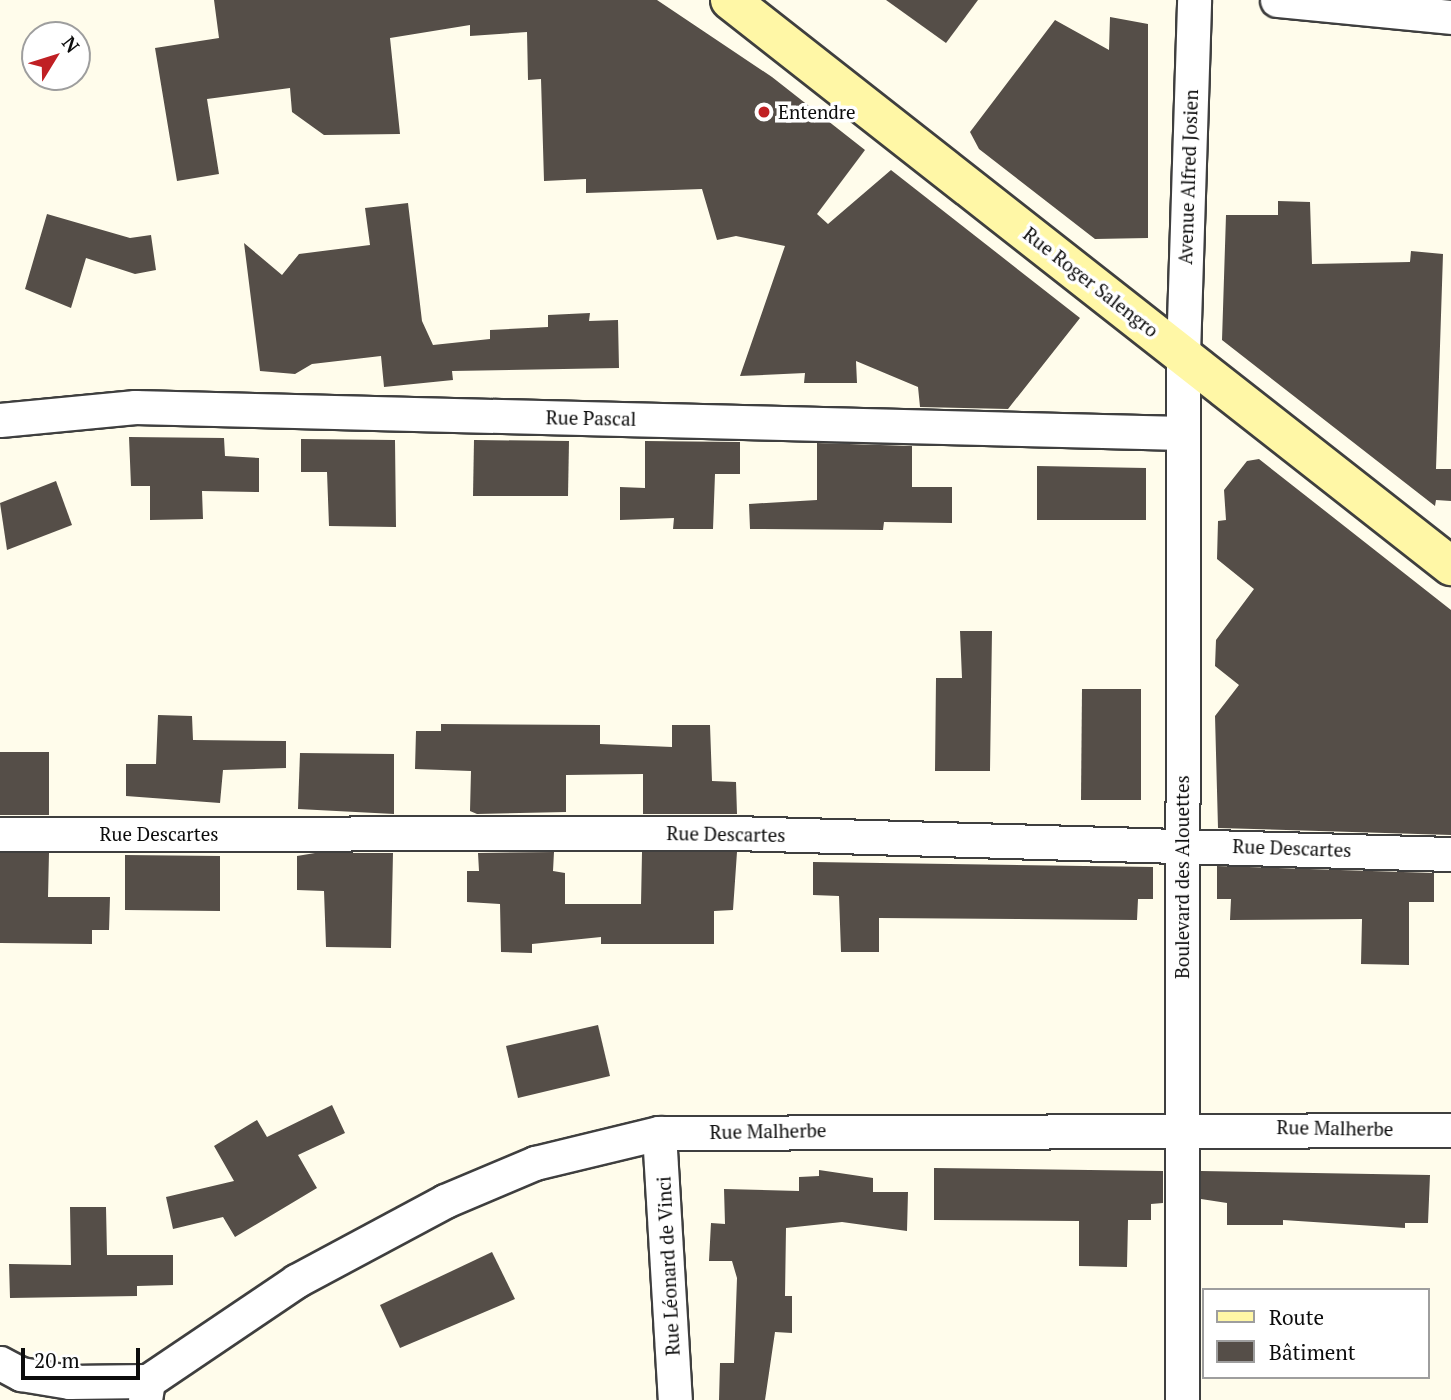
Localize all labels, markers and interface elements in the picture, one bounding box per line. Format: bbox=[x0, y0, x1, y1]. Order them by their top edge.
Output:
north arrow bbox=[21, 21, 91, 91]
text: N bbox=[57, 31, 86, 57]
street label: Avenue Alfred Josien bbox=[1174, 89, 1202, 265]
place label: Entendre bbox=[778, 101, 856, 123]
marker: Entendre bbox=[756, 104, 772, 120]
street label: Rue Roger Salengro bbox=[1019, 222, 1163, 342]
street label: Rue Pascal bbox=[546, 406, 636, 430]
street label: Boulevard des Alouettes bbox=[1171, 775, 1193, 979]
street label: Rue Descartes bbox=[666, 822, 786, 846]
street label: Rue Descartes bbox=[100, 823, 218, 845]
street label: Rue Descartes bbox=[1232, 835, 1352, 861]
street label: Rue Malherbe bbox=[1276, 1116, 1394, 1140]
street label: Rue Malherbe bbox=[709, 1119, 827, 1143]
street label: Rue Léonard de Vinci bbox=[652, 1175, 684, 1357]
legend bbox=[1202, 1288, 1430, 1379]
text: Route bbox=[1269, 1303, 1324, 1331]
scale bar bbox=[24, 1334, 144, 1378]
text: Bâtiment bbox=[1269, 1338, 1356, 1366]
text: 20 m bbox=[34, 1346, 80, 1374]

